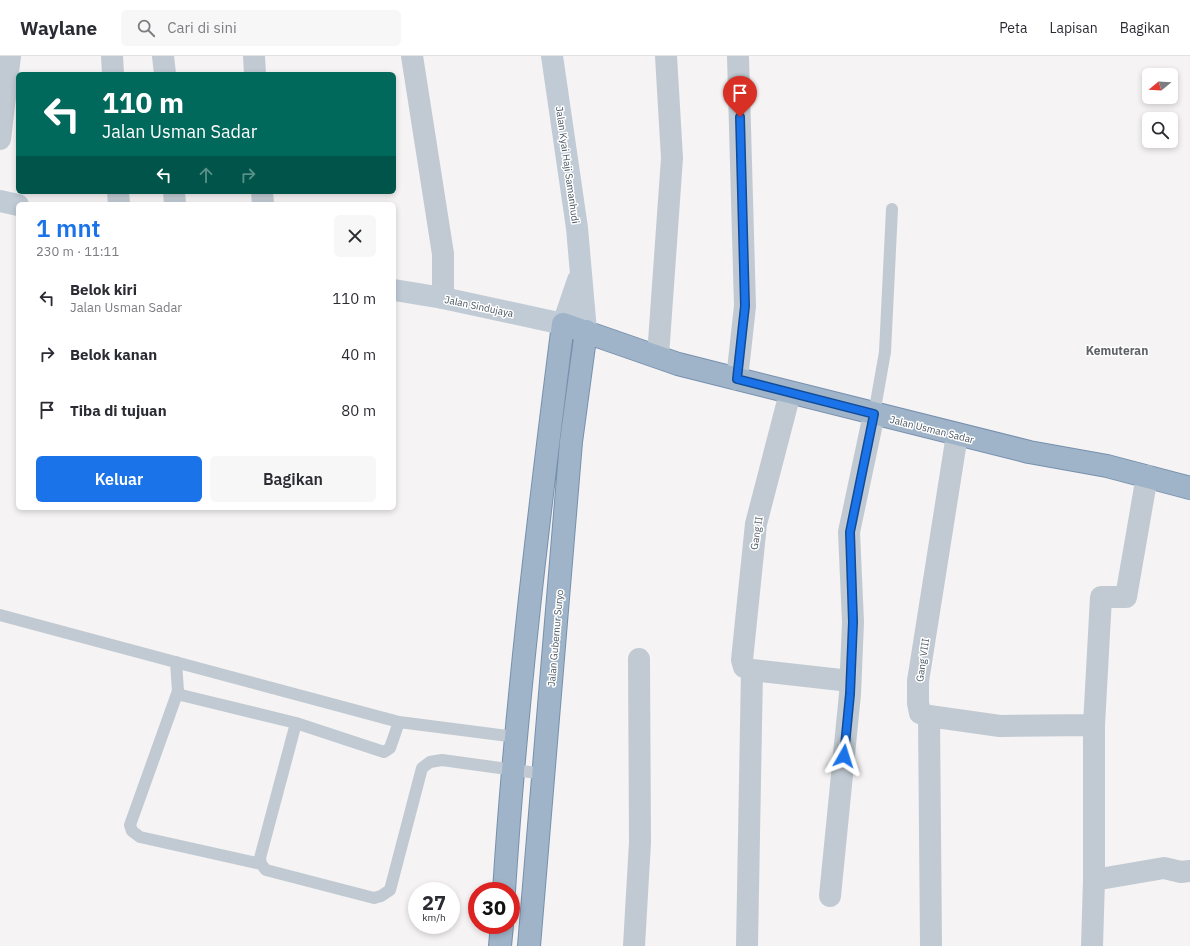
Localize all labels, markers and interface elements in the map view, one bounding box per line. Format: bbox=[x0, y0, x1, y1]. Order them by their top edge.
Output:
search box bbox=[121, 10, 401, 46]
text: Waylane bbox=[20, 16, 97, 40]
icon: search bbox=[135, 17, 157, 39]
text: Cari di sini bbox=[167, 18, 237, 37]
text: Peta bbox=[999, 19, 1027, 37]
text: Lapisan bbox=[1049, 19, 1098, 37]
text: Bagikan bbox=[1120, 19, 1170, 37]
north arrow bbox=[1142, 68, 1178, 104]
map controls bbox=[1142, 68, 1178, 148]
pin bbox=[723, 76, 757, 117]
icon: arrive bbox=[729, 82, 751, 104]
text: 110 m bbox=[102, 84, 184, 121]
icon: left bbox=[36, 88, 88, 140]
street label: Jalan Kyai Haji Samanhudi bbox=[553, 106, 582, 224]
button: search bbox=[1142, 112, 1178, 148]
text: Jalan Usman Sadar bbox=[102, 120, 257, 143]
icon: left bbox=[153, 164, 175, 186]
icon: ahead bbox=[195, 164, 217, 186]
icon: right bbox=[237, 164, 259, 186]
text: 1 mnt bbox=[36, 212, 100, 244]
button: close bbox=[334, 215, 376, 257]
text: 230 m · 11:11 bbox=[36, 243, 119, 260]
text: Belok kiri bbox=[70, 280, 137, 299]
icon: left bbox=[36, 287, 58, 309]
text: 110 m bbox=[332, 289, 376, 308]
street label: Jalan Sindujaya bbox=[443, 293, 515, 320]
text: Jalan Usman Sadar bbox=[70, 299, 182, 316]
icon: right bbox=[36, 343, 58, 365]
district label: Kemuteran bbox=[1086, 343, 1148, 358]
text: Belok kanan bbox=[70, 345, 157, 364]
text: 40 m bbox=[341, 345, 376, 364]
icon: arrive bbox=[36, 399, 58, 421]
text: Tiba di tujuan bbox=[70, 401, 167, 420]
text: 80 m bbox=[341, 401, 376, 420]
street label: Jalan Usman Sadar bbox=[888, 413, 976, 446]
button: Keluar bbox=[36, 456, 202, 502]
button: Bagikan bbox=[210, 456, 376, 502]
street label: Gang II bbox=[747, 515, 766, 551]
street label: Jalan Gubernur Suryo bbox=[545, 589, 566, 687]
street label: Gang VIII bbox=[913, 638, 932, 683]
position arrow bbox=[823, 735, 865, 777]
speed limit sign: 30 bbox=[468, 882, 520, 934]
text: 27 bbox=[422, 889, 446, 916]
text: km/h bbox=[422, 911, 446, 924]

